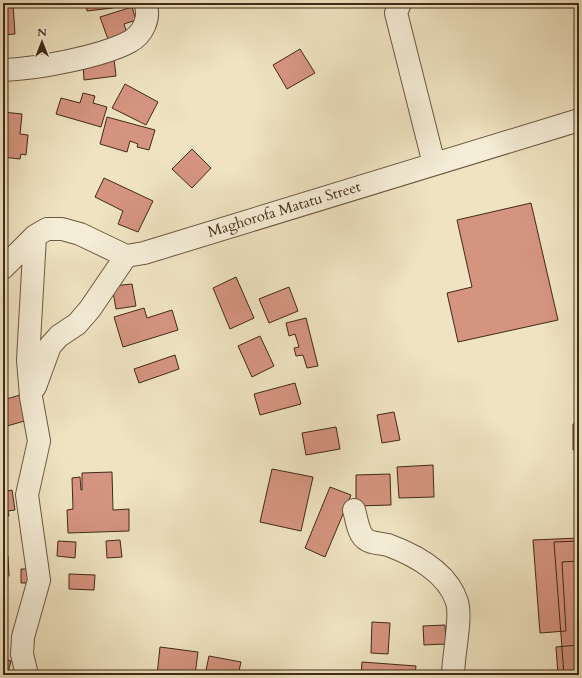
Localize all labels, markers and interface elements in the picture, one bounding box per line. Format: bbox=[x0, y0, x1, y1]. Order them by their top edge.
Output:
north arrow bbox=[22, 22, 62, 62]
text: N bbox=[37, 25, 47, 40]
street label: Maghorofa Matatu Street bbox=[205, 176, 363, 242]

